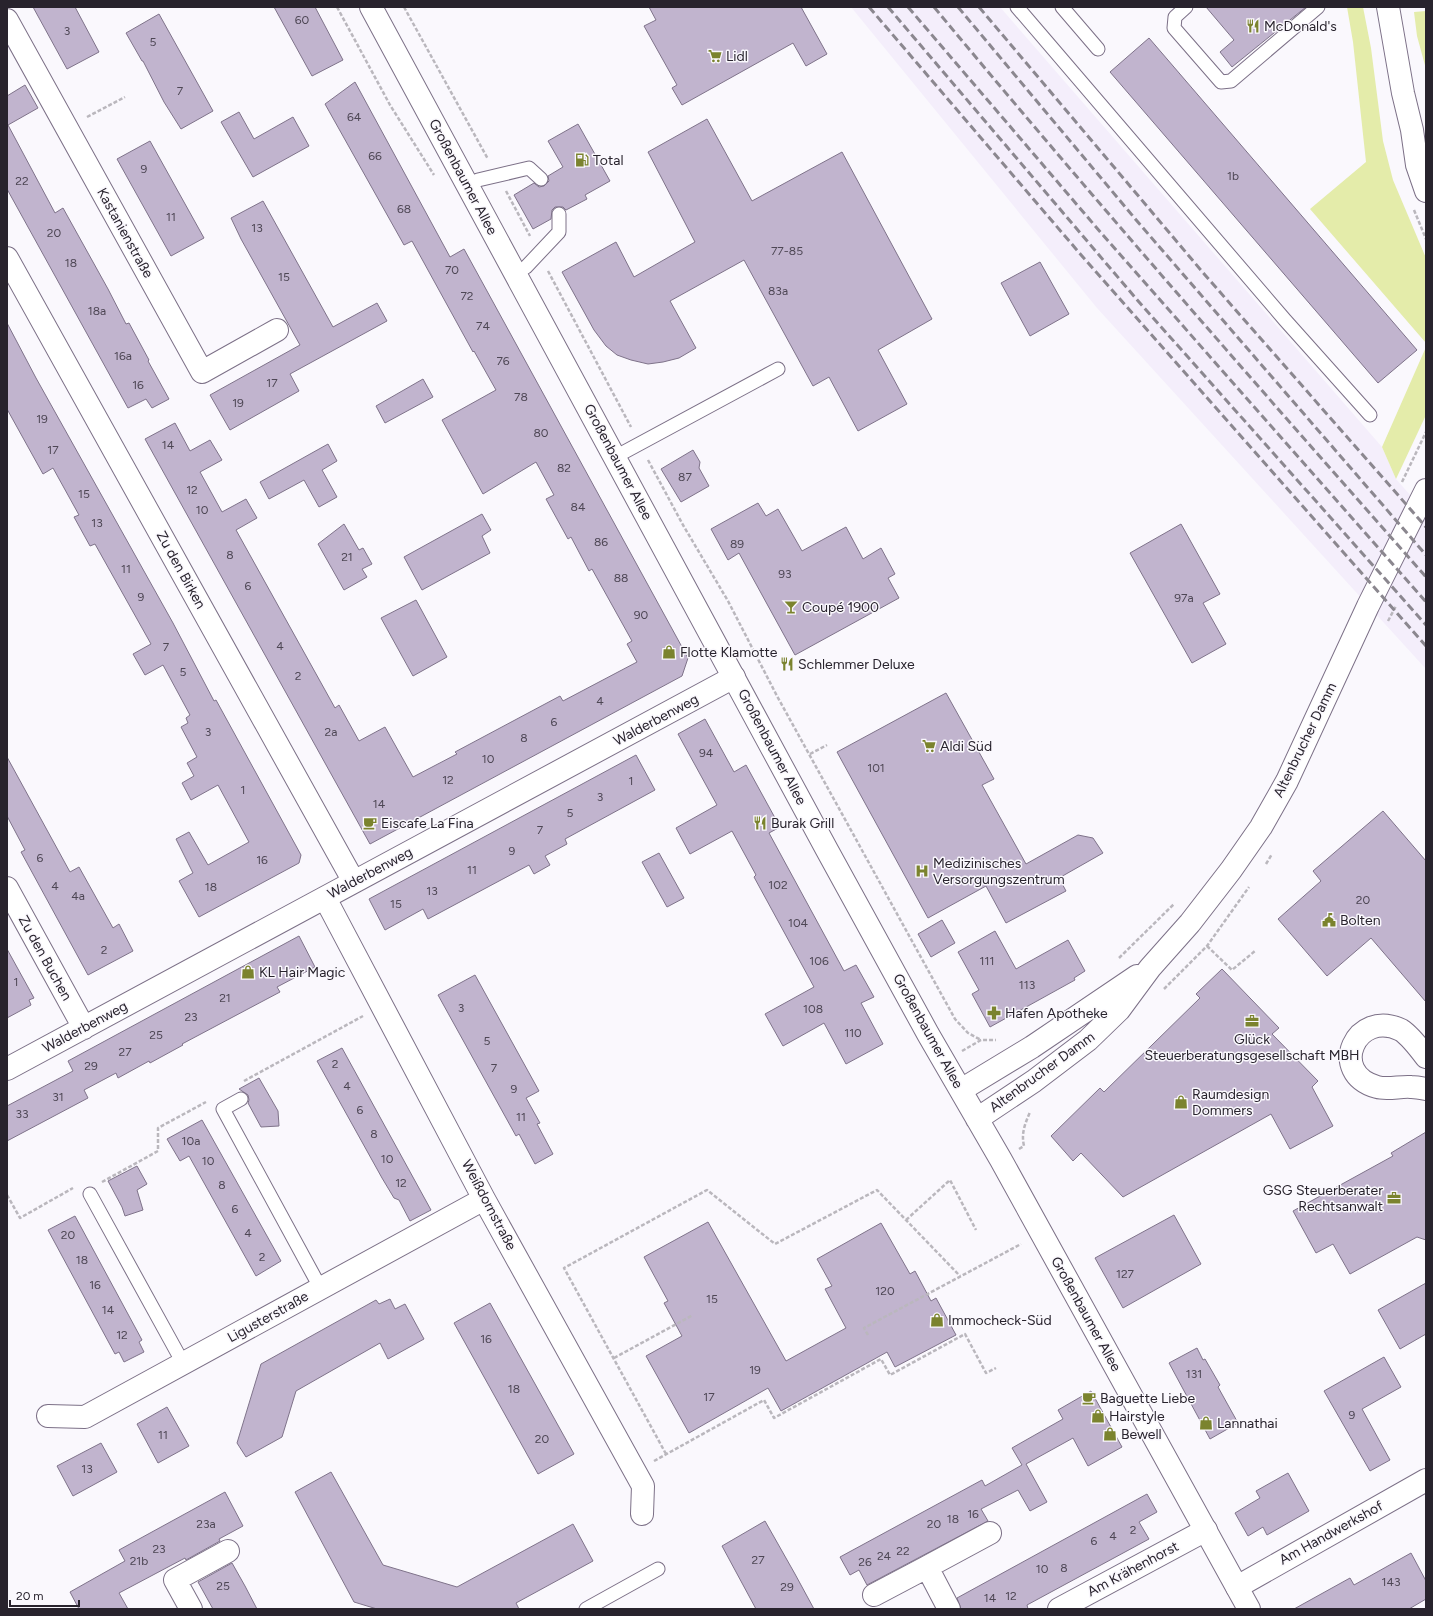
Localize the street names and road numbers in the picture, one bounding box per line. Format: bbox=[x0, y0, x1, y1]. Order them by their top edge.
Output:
street label: Großenbaumer Allee bbox=[425, 116, 501, 238]
street label: Kastanienstraße bbox=[93, 185, 157, 281]
street label: Großenbaumer Allee bbox=[580, 401, 656, 523]
street label: Zu den Birken bbox=[153, 528, 209, 612]
street label: Altenbrucher Damm bbox=[1270, 680, 1340, 800]
street label: Großenbaumer Allee bbox=[734, 686, 810, 808]
street label: Walderbenweg bbox=[611, 690, 701, 750]
street label: Walderbenweg bbox=[325, 843, 415, 903]
street label: Zu den Buchen bbox=[15, 913, 75, 1004]
street label: Großenbaumer Allee bbox=[889, 971, 967, 1092]
street label: Walderbenweg bbox=[40, 997, 130, 1057]
street label: Altenbrucher Damm bbox=[986, 1028, 1098, 1116]
street label: Weißdornstraße bbox=[458, 1157, 520, 1253]
street label: Großenbaumer Allee bbox=[1047, 1254, 1125, 1375]
street label: Ligusterstraße bbox=[225, 1288, 312, 1346]
street label: Am Handwerkshof bbox=[1276, 1497, 1387, 1569]
street label: Am Krähenhorst bbox=[1084, 1538, 1182, 1600]

